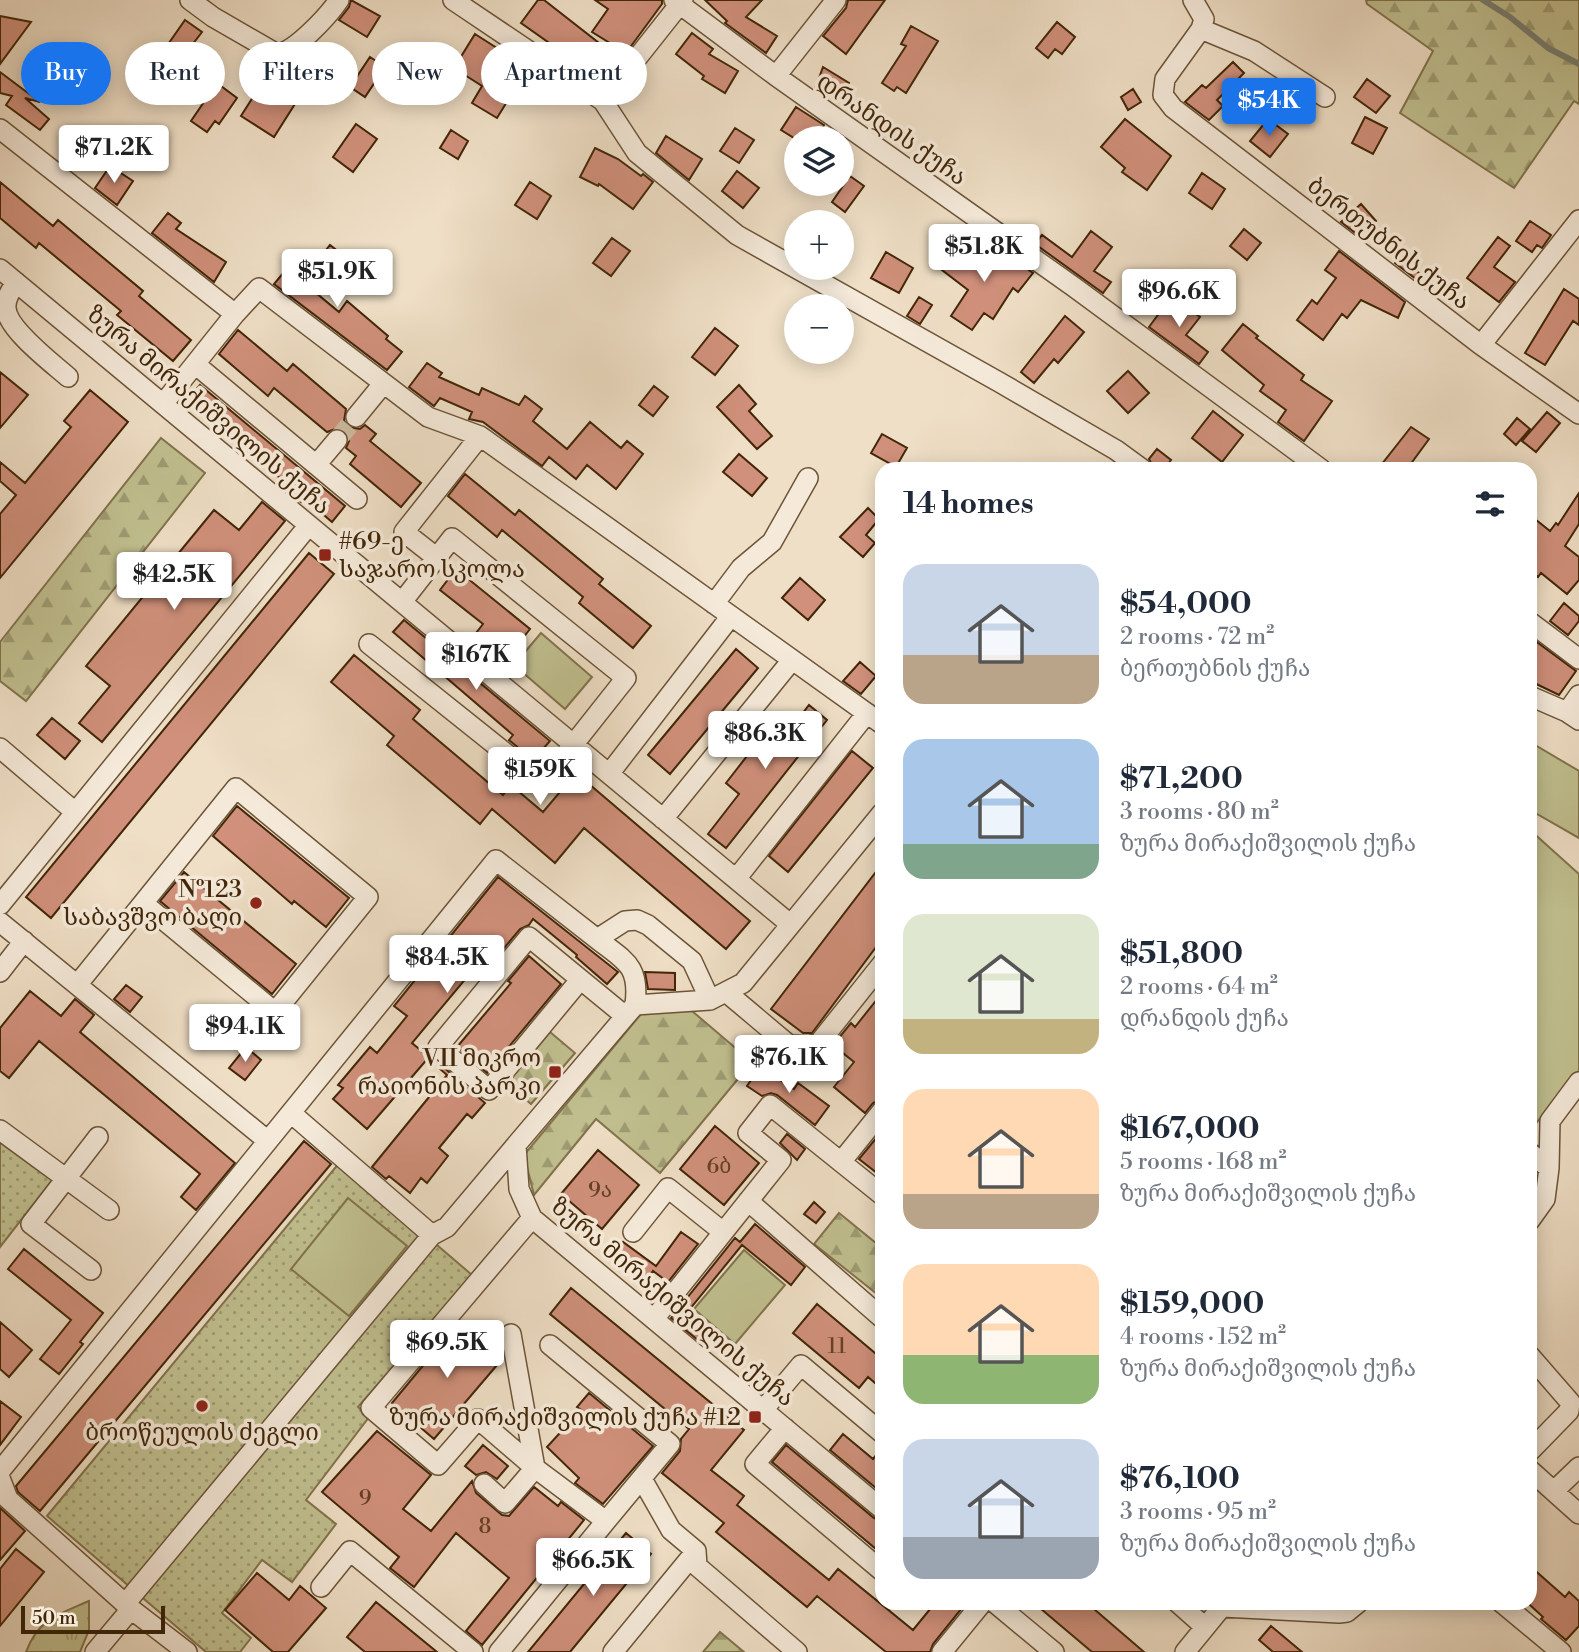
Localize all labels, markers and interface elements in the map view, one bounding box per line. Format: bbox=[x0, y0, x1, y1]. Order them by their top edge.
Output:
chip: Buy bbox=[21, 42, 111, 105]
chip: Rent bbox=[125, 42, 225, 105]
chip: Filters bbox=[239, 42, 358, 105]
chip: New bbox=[372, 42, 467, 105]
chip: Apartment bbox=[481, 42, 647, 105]
street label: დრანდის ქუჩა bbox=[811, 67, 972, 193]
pin: $54K bbox=[1228, 78, 1310, 138]
text: $54K bbox=[1238, 87, 1300, 115]
pin: $71.2K bbox=[57, 125, 171, 185]
map controls bbox=[784, 126, 854, 364]
button: layers bbox=[784, 126, 854, 196]
text: $71.2K bbox=[75, 134, 153, 162]
street label: ბერთუბნის ქუჩა bbox=[1301, 171, 1476, 317]
button: + bbox=[784, 210, 854, 280]
pin: $51.8K bbox=[927, 224, 1041, 284]
text: $51.8K bbox=[945, 233, 1023, 261]
pin: $51.9K bbox=[280, 250, 394, 309]
text: $51.9K bbox=[298, 258, 376, 286]
pin: $96.6K bbox=[1122, 270, 1236, 329]
text: $96.6K bbox=[1138, 278, 1220, 306]
button: − bbox=[784, 294, 854, 364]
street label: ზურა მირაქიშვილის ქუჩა bbox=[80, 300, 336, 522]
text: 14 homes bbox=[903, 485, 1034, 523]
icon: filters bbox=[1471, 485, 1509, 523]
place label: #69-ე საჯარო სკოლა bbox=[339, 527, 525, 585]
marker: #69-ე საჯარო სკოლა bbox=[317, 547, 333, 563]
pin: $42.5K bbox=[117, 552, 231, 612]
text: $42.5K bbox=[133, 561, 215, 589]
text: $54,000 bbox=[1120, 585, 1252, 623]
icon: home bbox=[959, 592, 1043, 676]
text: 2 rooms · 72 m² bbox=[1120, 623, 1274, 651]
pin: $167K bbox=[427, 632, 525, 692]
text: $167K bbox=[441, 641, 511, 669]
text: ბერთუბნის ქუჩა bbox=[1120, 655, 1310, 683]
pin: $86.3K bbox=[708, 712, 822, 771]
text: $86.3K bbox=[724, 720, 806, 748]
pin: $159K bbox=[491, 748, 589, 807]
text: $159K bbox=[504, 756, 576, 784]
text: $71,200 bbox=[1120, 760, 1243, 798]
icon: home bbox=[959, 767, 1043, 851]
text: 3 rooms · 80 m² bbox=[1120, 798, 1279, 826]
text: ზურა მირაქიშვილის ქუჩა bbox=[1120, 830, 1416, 858]
place label: №123 საბავშვო ბაღი bbox=[63, 875, 242, 933]
marker: №123 საბავშვო ბაღი bbox=[248, 895, 264, 911]
text: $51,800 bbox=[1120, 935, 1243, 973]
pin: $84.5K bbox=[390, 936, 504, 995]
icon: home bbox=[959, 942, 1043, 1026]
text: $84.5K bbox=[405, 944, 489, 972]
text: 2 rooms · 64 m² bbox=[1120, 973, 1278, 1001]
pin: $94.1K bbox=[188, 1004, 302, 1064]
text: დრანდის ქუჩა bbox=[1120, 1005, 1289, 1033]
text: $94.1K bbox=[205, 1013, 285, 1041]
pin: $76.1K bbox=[732, 1036, 846, 1095]
place label: VII მიკრო რაიონის პარკი bbox=[358, 1044, 541, 1102]
text: $76.1K bbox=[751, 1044, 827, 1072]
marker: VII მიკრო რაიონის პარკი bbox=[547, 1064, 563, 1080]
text: $167,000 bbox=[1120, 1110, 1260, 1148]
icon: home bbox=[959, 1117, 1043, 1201]
text: 5 rooms · 168 m² bbox=[1120, 1148, 1287, 1176]
house number: 6ბ bbox=[707, 1154, 731, 1180]
house number: 9ა bbox=[588, 1178, 612, 1204]
text: ზურა მირაქიშვილის ქუჩა bbox=[1120, 1180, 1416, 1208]
street label: ზურა მირაქიშვილის ქუჩა bbox=[544, 1192, 800, 1414]
text: $159,000 bbox=[1120, 1285, 1264, 1323]
icon: home bbox=[959, 1292, 1043, 1376]
pin: $69.5K bbox=[390, 1320, 504, 1380]
text: 4 rooms · 152 m² bbox=[1120, 1323, 1286, 1351]
text: $69.5K bbox=[406, 1329, 488, 1357]
house number: 11 bbox=[828, 1334, 846, 1360]
text: ზურა მირაქიშვილის ქუჩა bbox=[1120, 1355, 1416, 1383]
marker: ბროწეულის ძეგლი bbox=[194, 1398, 210, 1414]
place label: ზურა მირაქიშვილის ქუჩა #12 bbox=[390, 1403, 741, 1433]
marker: ზურა მირაქიშვილის ქუჩა #12 bbox=[747, 1409, 763, 1425]
place label: ბროწეულის ძეგლი bbox=[85, 1418, 319, 1448]
text: $76,100 bbox=[1120, 1460, 1240, 1498]
icon: home bbox=[959, 1467, 1043, 1551]
house number: 9 bbox=[359, 1486, 371, 1512]
text: 3 rooms · 95 m² bbox=[1120, 1498, 1276, 1526]
house number: 8 bbox=[479, 1514, 491, 1540]
text: ზურა მირაქიშვილის ქუჩა bbox=[1120, 1530, 1416, 1558]
pin: $66.5K bbox=[536, 1538, 650, 1598]
text: $66.5K bbox=[552, 1547, 634, 1575]
scale bar bbox=[21, 1603, 164, 1635]
text: 50 m bbox=[32, 1606, 76, 1630]

